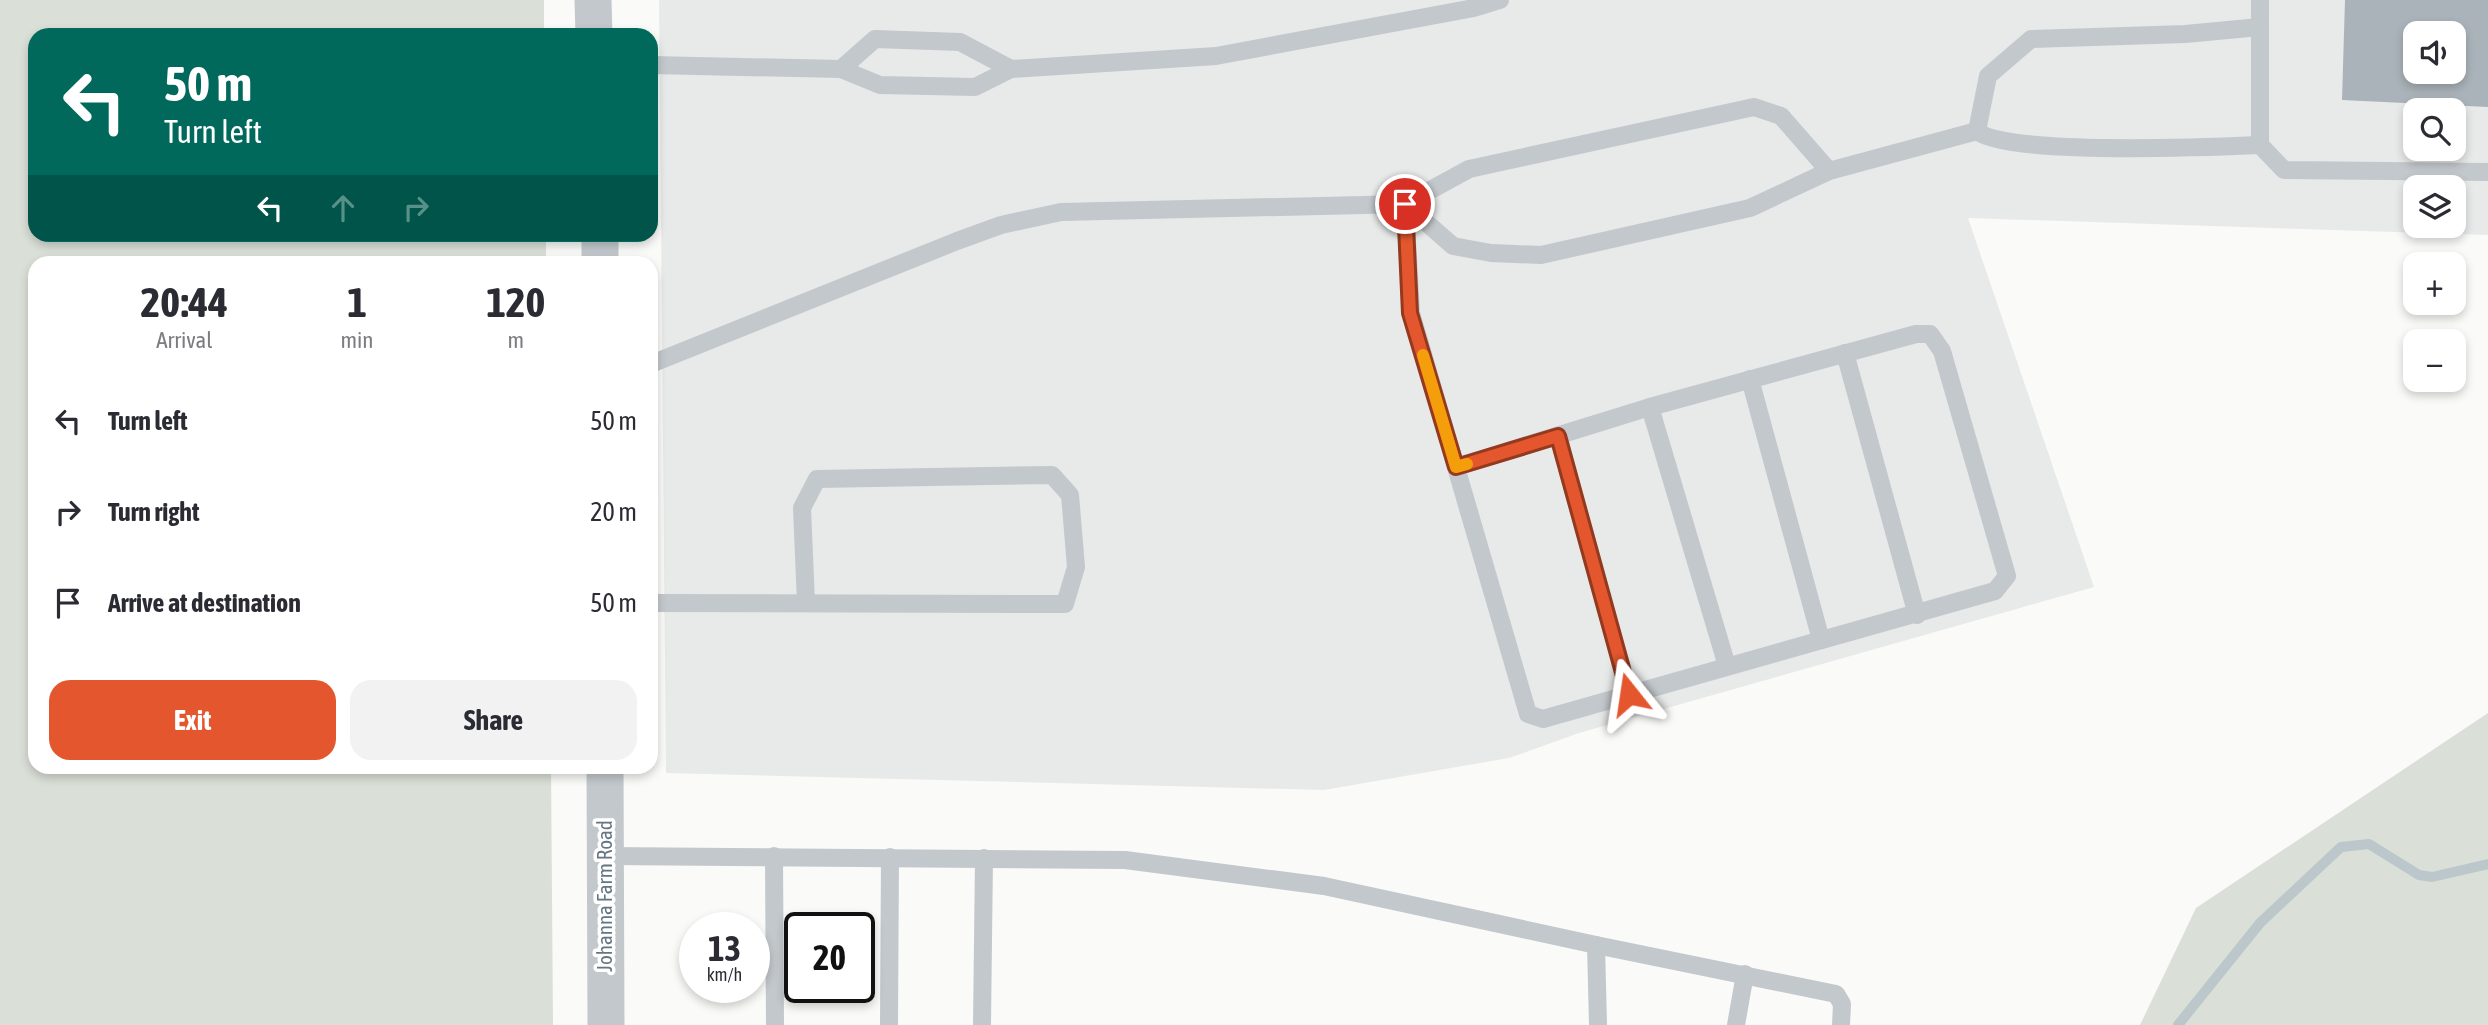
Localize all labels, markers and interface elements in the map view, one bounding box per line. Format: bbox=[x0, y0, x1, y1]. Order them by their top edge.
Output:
map controls bbox=[2403, 21, 2466, 392]
button: sound bbox=[2403, 21, 2466, 84]
text: 50 m bbox=[164, 55, 252, 111]
icon: left bbox=[49, 56, 140, 147]
button: search bbox=[2403, 98, 2466, 161]
text: Turn left bbox=[164, 113, 262, 150]
pin bbox=[1375, 174, 1435, 234]
button: layers bbox=[2403, 175, 2466, 238]
icon: arrive bbox=[1386, 185, 1424, 223]
icon: left bbox=[251, 189, 289, 227]
icon: ahead bbox=[324, 189, 362, 227]
icon: right bbox=[397, 189, 435, 227]
button: + bbox=[2403, 252, 2466, 315]
text: 20:44 bbox=[141, 278, 228, 326]
text: 1 bbox=[347, 278, 367, 326]
text: 120 bbox=[486, 278, 545, 326]
text: Arrival bbox=[156, 327, 212, 353]
text: min bbox=[341, 327, 374, 353]
text: m bbox=[507, 327, 524, 353]
button: − bbox=[2403, 329, 2466, 392]
icon: left bbox=[49, 402, 87, 440]
text: Turn left bbox=[108, 406, 188, 436]
text: 50 m bbox=[590, 406, 637, 436]
icon: right bbox=[49, 493, 87, 531]
text: Turn right bbox=[108, 497, 199, 527]
text: 20 m bbox=[590, 497, 637, 527]
icon: arrive bbox=[49, 584, 87, 622]
text: Arrive at destination bbox=[108, 588, 301, 618]
text: 50 m bbox=[590, 588, 637, 618]
position arrow bbox=[1592, 657, 1666, 731]
button: Exit bbox=[49, 680, 336, 760]
button: Share bbox=[350, 680, 637, 760]
street label: Johanna Farm Road bbox=[592, 820, 616, 972]
speed limit sign: 20 bbox=[784, 912, 875, 1003]
text: 13 bbox=[708, 928, 741, 968]
text: km/h bbox=[707, 964, 742, 985]

